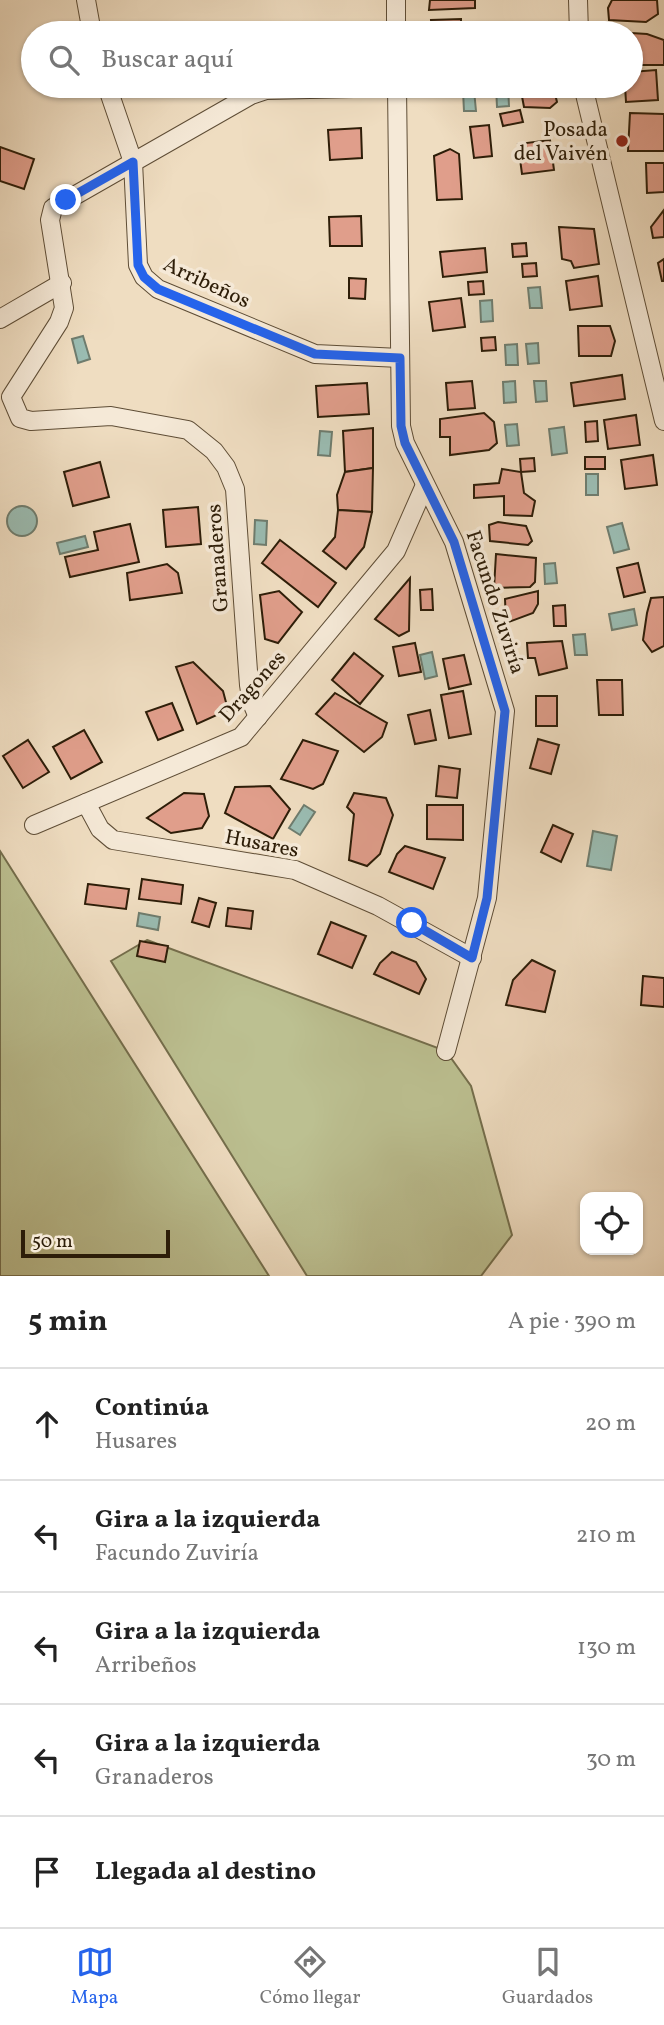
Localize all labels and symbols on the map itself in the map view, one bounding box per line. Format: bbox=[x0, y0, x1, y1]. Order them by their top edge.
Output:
place label: Posada del Vaivén bbox=[514, 116, 608, 169]
marker: Posada del Vaivén bbox=[614, 133, 630, 149]
route end bbox=[50, 184, 81, 215]
street label: Arribeños bbox=[158, 251, 255, 316]
street label: Granaderos bbox=[200, 503, 237, 613]
street label: Facundo Zuviría bbox=[458, 527, 531, 678]
street label: Dragones bbox=[213, 645, 293, 729]
street label: Husares bbox=[222, 823, 301, 866]
route start bbox=[396, 907, 427, 938]
scale bar bbox=[21, 1227, 170, 1259]

